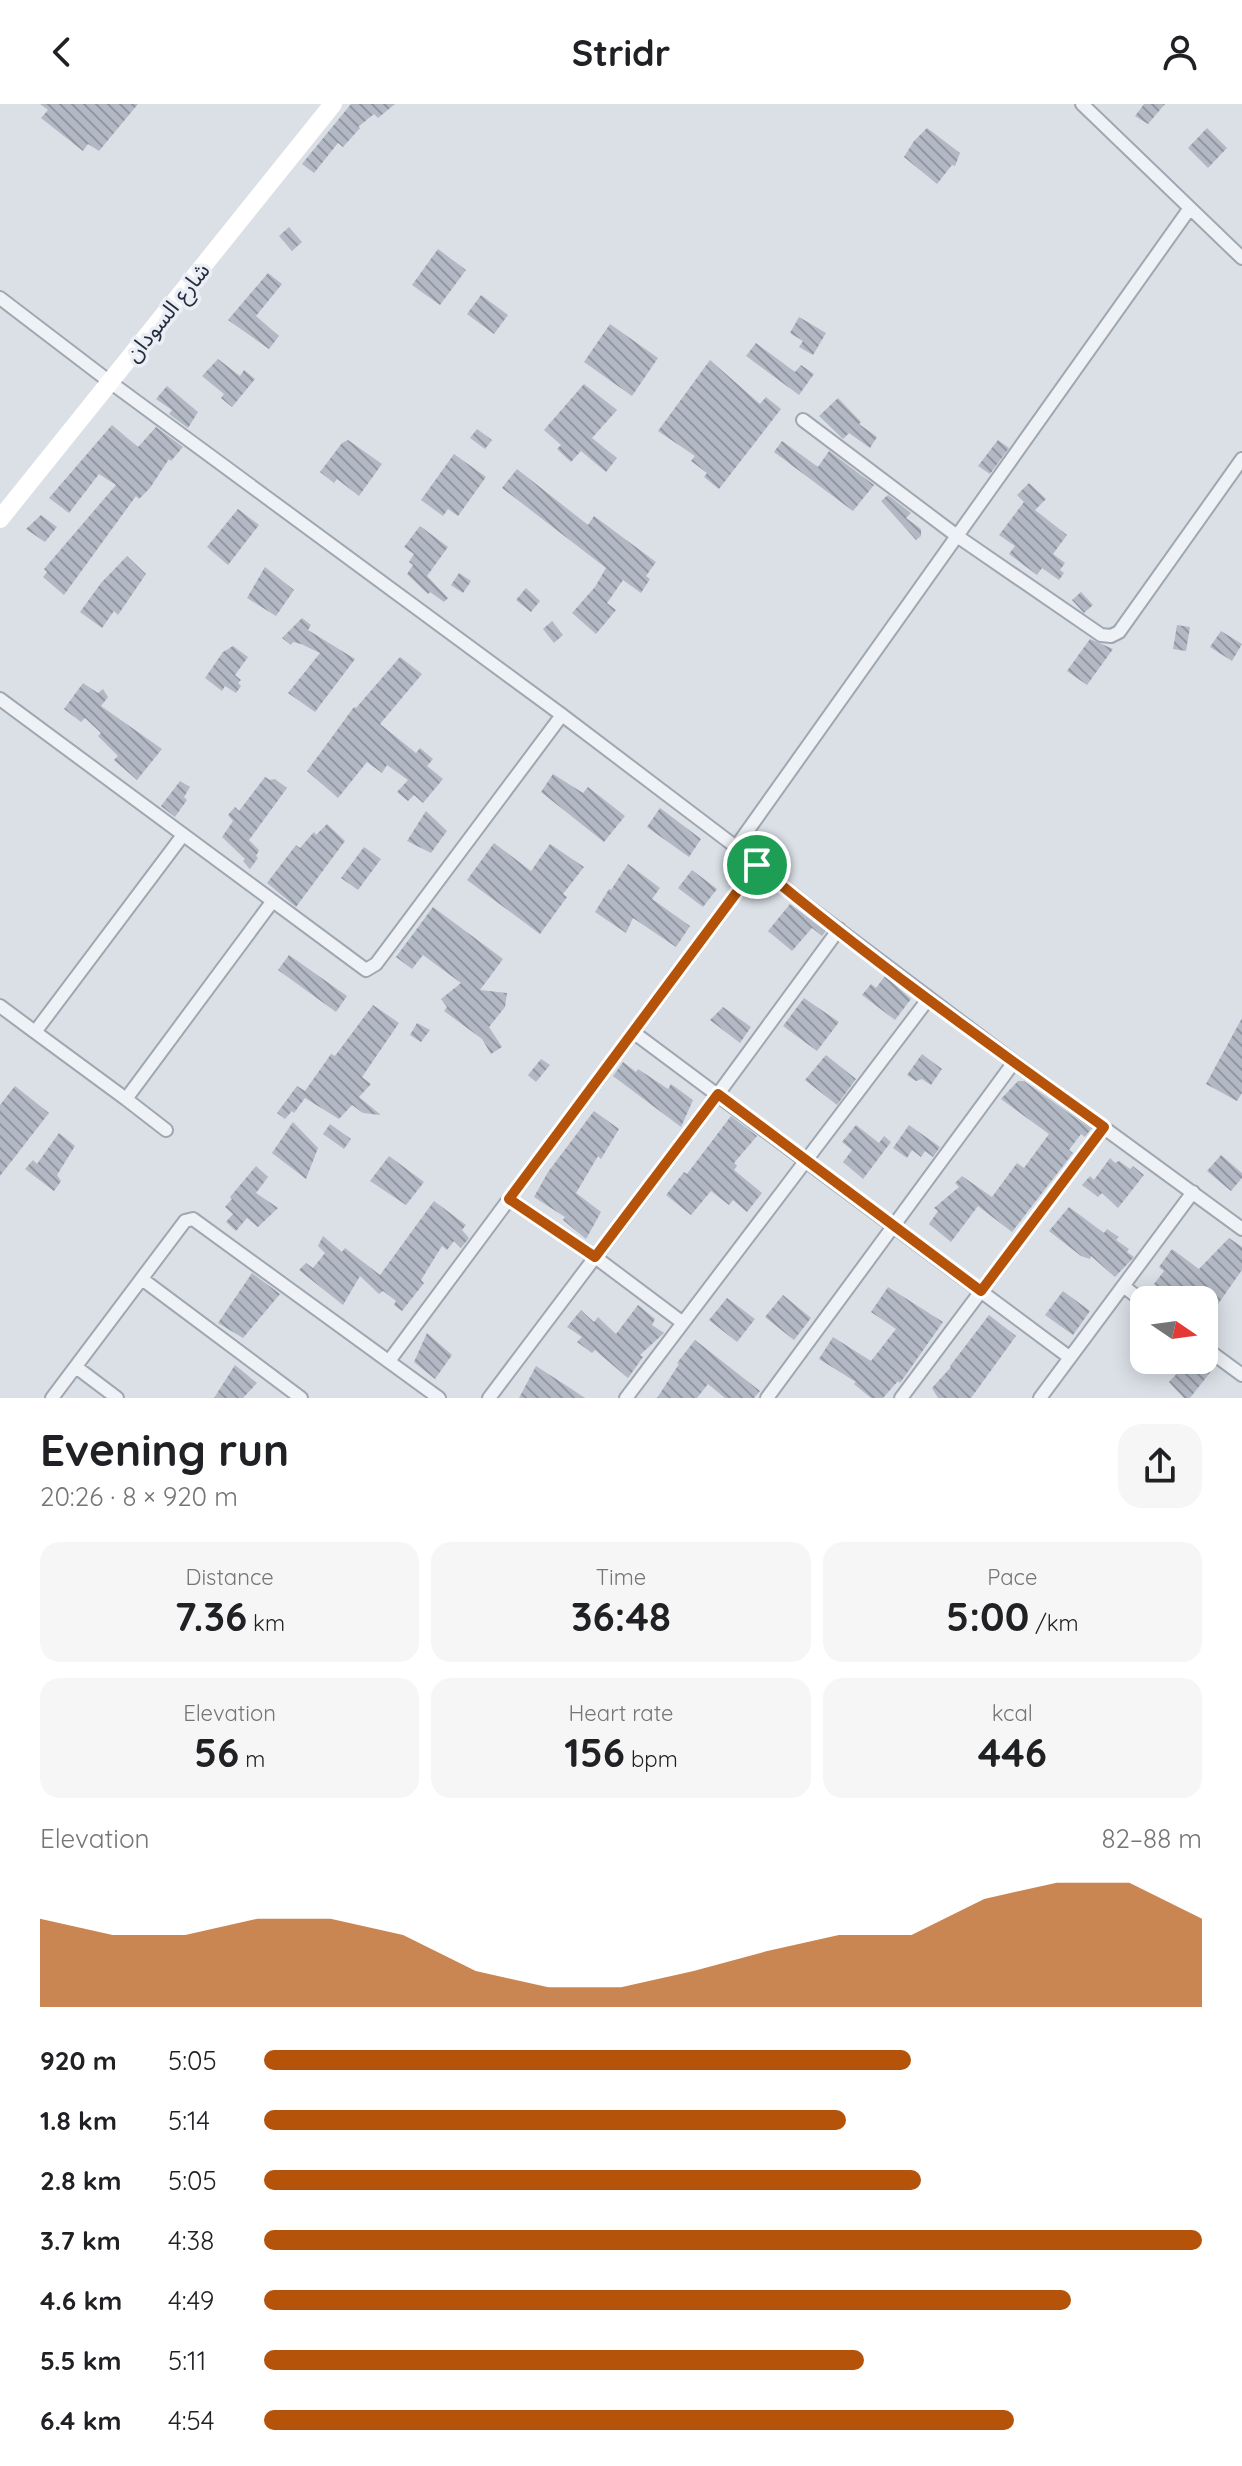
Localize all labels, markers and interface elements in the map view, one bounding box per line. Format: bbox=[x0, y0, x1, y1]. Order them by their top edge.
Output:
icon: back bbox=[40, 30, 84, 74]
text: Stridr bbox=[572, 30, 670, 75]
icon: person bbox=[1158, 30, 1202, 74]
street label: شارع السودان bbox=[118, 257, 218, 369]
pin bbox=[723, 831, 791, 899]
icon: arrive bbox=[735, 843, 779, 887]
north arrow bbox=[1130, 1286, 1218, 1374]
map controls bbox=[1130, 1286, 1218, 1374]
text: Evening run bbox=[40, 1422, 289, 1477]
button: share bbox=[1118, 1424, 1202, 1508]
text: 20:26 · 8 × 920 m bbox=[40, 1480, 238, 1513]
text: Distance bbox=[186, 1563, 274, 1591]
text: Time bbox=[596, 1563, 646, 1591]
text: Pace bbox=[987, 1563, 1037, 1591]
text: 7.36 bbox=[174, 1591, 247, 1641]
text: 36:48 bbox=[571, 1591, 671, 1641]
text: 5:00 bbox=[946, 1591, 1029, 1641]
text: km bbox=[247, 1609, 285, 1637]
text: /km bbox=[1029, 1609, 1079, 1637]
text: Elevation bbox=[183, 1699, 276, 1727]
text: Heart rate bbox=[569, 1699, 673, 1727]
text: kcal bbox=[992, 1699, 1033, 1727]
text: 56 bbox=[194, 1727, 239, 1777]
text: 156 bbox=[564, 1727, 625, 1777]
text: 446 bbox=[978, 1727, 1047, 1777]
text: m bbox=[239, 1745, 265, 1773]
text: bpm bbox=[625, 1745, 678, 1773]
text: Elevation bbox=[40, 1822, 150, 1855]
text: 82–88 m bbox=[1101, 1822, 1202, 1855]
text: 920 m bbox=[40, 2044, 117, 2077]
text: 5:05 bbox=[168, 2044, 217, 2077]
text: 1.8 km bbox=[40, 2104, 117, 2137]
text: 5:14 bbox=[168, 2104, 210, 2137]
text: 2.8 km bbox=[40, 2164, 122, 2197]
text: 5:05 bbox=[168, 2164, 217, 2197]
text: 3.7 km bbox=[40, 2224, 121, 2257]
text: 4:38 bbox=[168, 2224, 214, 2257]
text: 4.6 km bbox=[40, 2284, 122, 2317]
text: 4:49 bbox=[168, 2284, 214, 2317]
text: 5.5 km bbox=[40, 2344, 121, 2377]
text: 5:11 bbox=[168, 2344, 206, 2377]
text: 6.4 km bbox=[40, 2404, 121, 2437]
text: 4:54 bbox=[168, 2404, 214, 2437]

